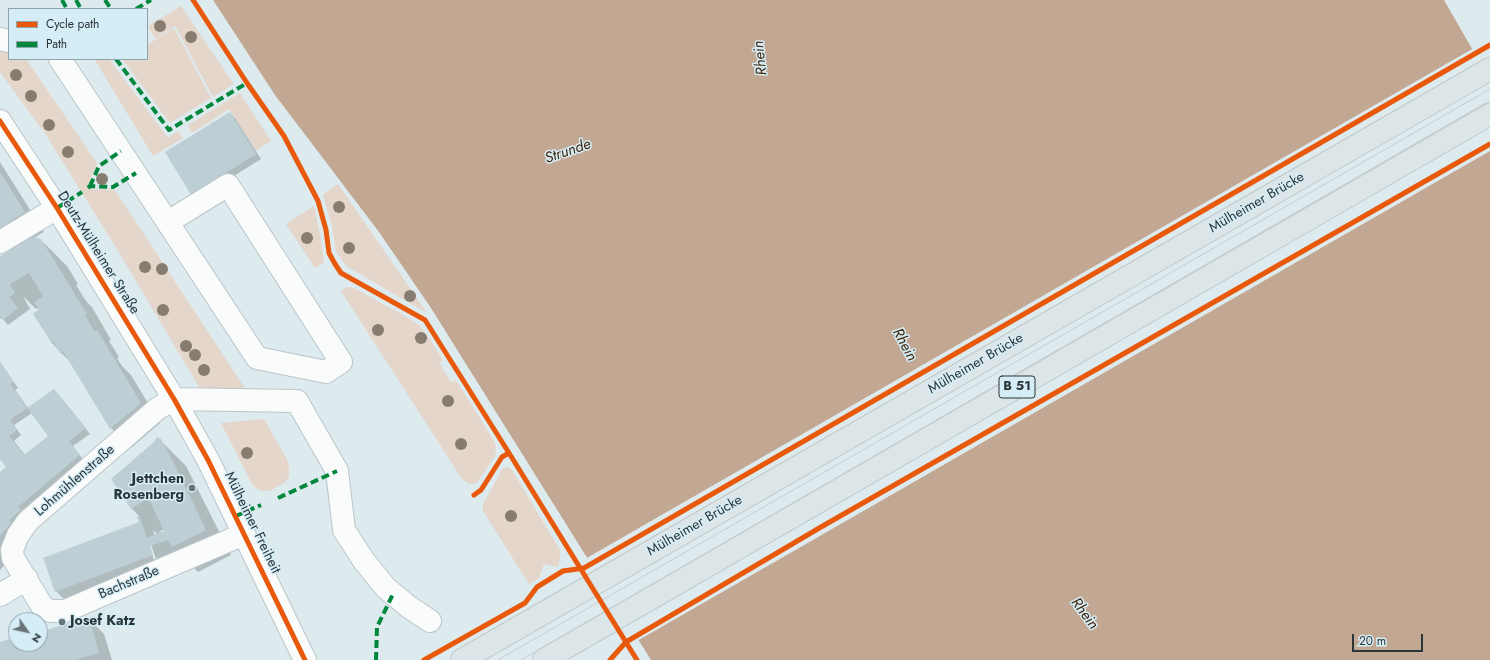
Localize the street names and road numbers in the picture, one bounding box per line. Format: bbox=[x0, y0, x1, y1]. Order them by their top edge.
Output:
street label: Mülheimer Brücke bbox=[1206, 169, 1308, 237]
street label: Deutz-Mülheimer Straße bbox=[53, 188, 143, 318]
street label: Mülheimer Brücke bbox=[925, 330, 1027, 398]
road number: B 51 bbox=[999, 376, 1035, 398]
street label: Lohmühlenstraße bbox=[32, 442, 118, 520]
street label: Mülheimer Freiheit bbox=[220, 469, 284, 577]
street label: Mülheimer Brücke bbox=[644, 492, 746, 560]
street label: Bachstraße bbox=[96, 563, 162, 603]

